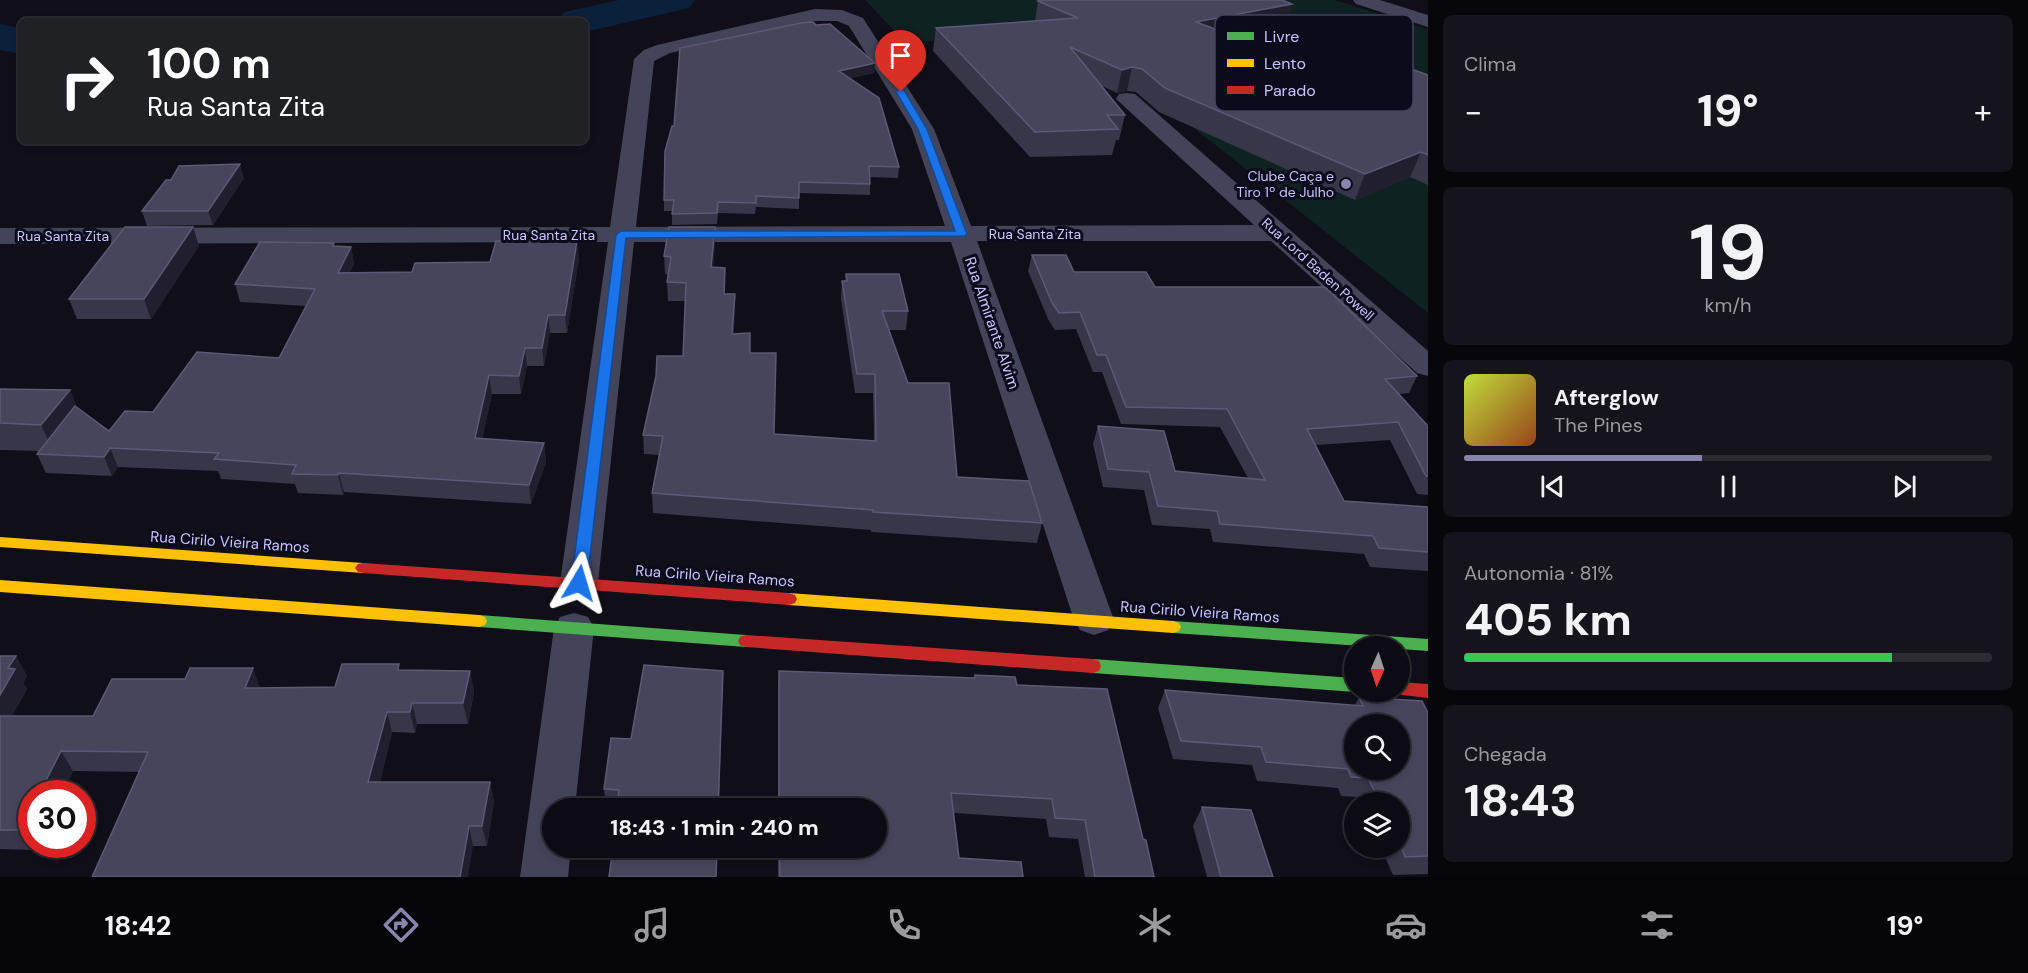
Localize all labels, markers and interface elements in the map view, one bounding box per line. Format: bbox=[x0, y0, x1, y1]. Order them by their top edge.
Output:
legend bbox=[1215, 15, 1413, 111]
text: Livre bbox=[1264, 26, 1299, 47]
pin bbox=[875, 30, 926, 92]
text: 100 m bbox=[147, 36, 271, 91]
icon: arrive bbox=[884, 39, 917, 72]
icon: right bbox=[48, 42, 126, 120]
text: Clima bbox=[1464, 51, 1516, 77]
text: Lento bbox=[1264, 53, 1306, 74]
text: Parado bbox=[1264, 80, 1316, 101]
text: 19° bbox=[1697, 81, 1759, 140]
text: Rua Santa Zita bbox=[147, 89, 325, 124]
text: − bbox=[1464, 90, 1482, 133]
text: + bbox=[1974, 90, 1992, 133]
place label: Clube Caça e Tiro 1º de Julho bbox=[1236, 167, 1334, 201]
marker: Clube Caça e Tiro 1º de Julho bbox=[1339, 177, 1353, 191]
text: 19 bbox=[1689, 202, 1767, 303]
street label: Rua Lord Baden Powell bbox=[1258, 214, 1378, 324]
street label: Rua Santa Zita bbox=[989, 225, 1081, 243]
street label: Rua Santa Zita bbox=[503, 226, 595, 244]
street label: Rua Santa Zita bbox=[17, 227, 109, 245]
street label: Rua Almirante Alvim bbox=[960, 254, 1024, 392]
text: km/h bbox=[1704, 292, 1752, 318]
text: Afterglow bbox=[1554, 383, 1659, 412]
text: The Pines bbox=[1554, 412, 1643, 438]
icon: previous bbox=[1536, 470, 1569, 503]
icon: pause bbox=[1712, 470, 1745, 503]
icon: next bbox=[1888, 470, 1921, 503]
street label: Rua Cirilo Vieira Ramos bbox=[150, 526, 310, 558]
position arrow bbox=[547, 551, 611, 615]
street label: Rua Cirilo Vieira Ramos bbox=[635, 560, 795, 592]
text: Autonomia · 81% bbox=[1464, 560, 1613, 586]
text: 405 km bbox=[1464, 590, 1632, 649]
street label: Rua Cirilo Vieira Ramos bbox=[1120, 596, 1280, 628]
north arrow bbox=[1344, 636, 1410, 702]
map controls bbox=[1344, 636, 1410, 858]
button: search bbox=[1344, 714, 1410, 780]
text: Chegada bbox=[1464, 741, 1547, 767]
text: 18:43 bbox=[1464, 771, 1577, 830]
speed limit sign: 30 bbox=[18, 780, 96, 858]
button: layers bbox=[1344, 792, 1410, 858]
text: 18:43 · 1 min · 240 m bbox=[610, 813, 819, 842]
icon: directions bbox=[380, 904, 422, 946]
icon: music bbox=[631, 904, 673, 946]
icon: phone bbox=[883, 904, 925, 946]
icon: climate bbox=[1134, 904, 1176, 946]
icon: car bbox=[1385, 904, 1427, 946]
icon: filters bbox=[1636, 904, 1678, 946]
text: 18:42 bbox=[105, 908, 171, 943]
text: 19° bbox=[1887, 908, 1923, 943]

